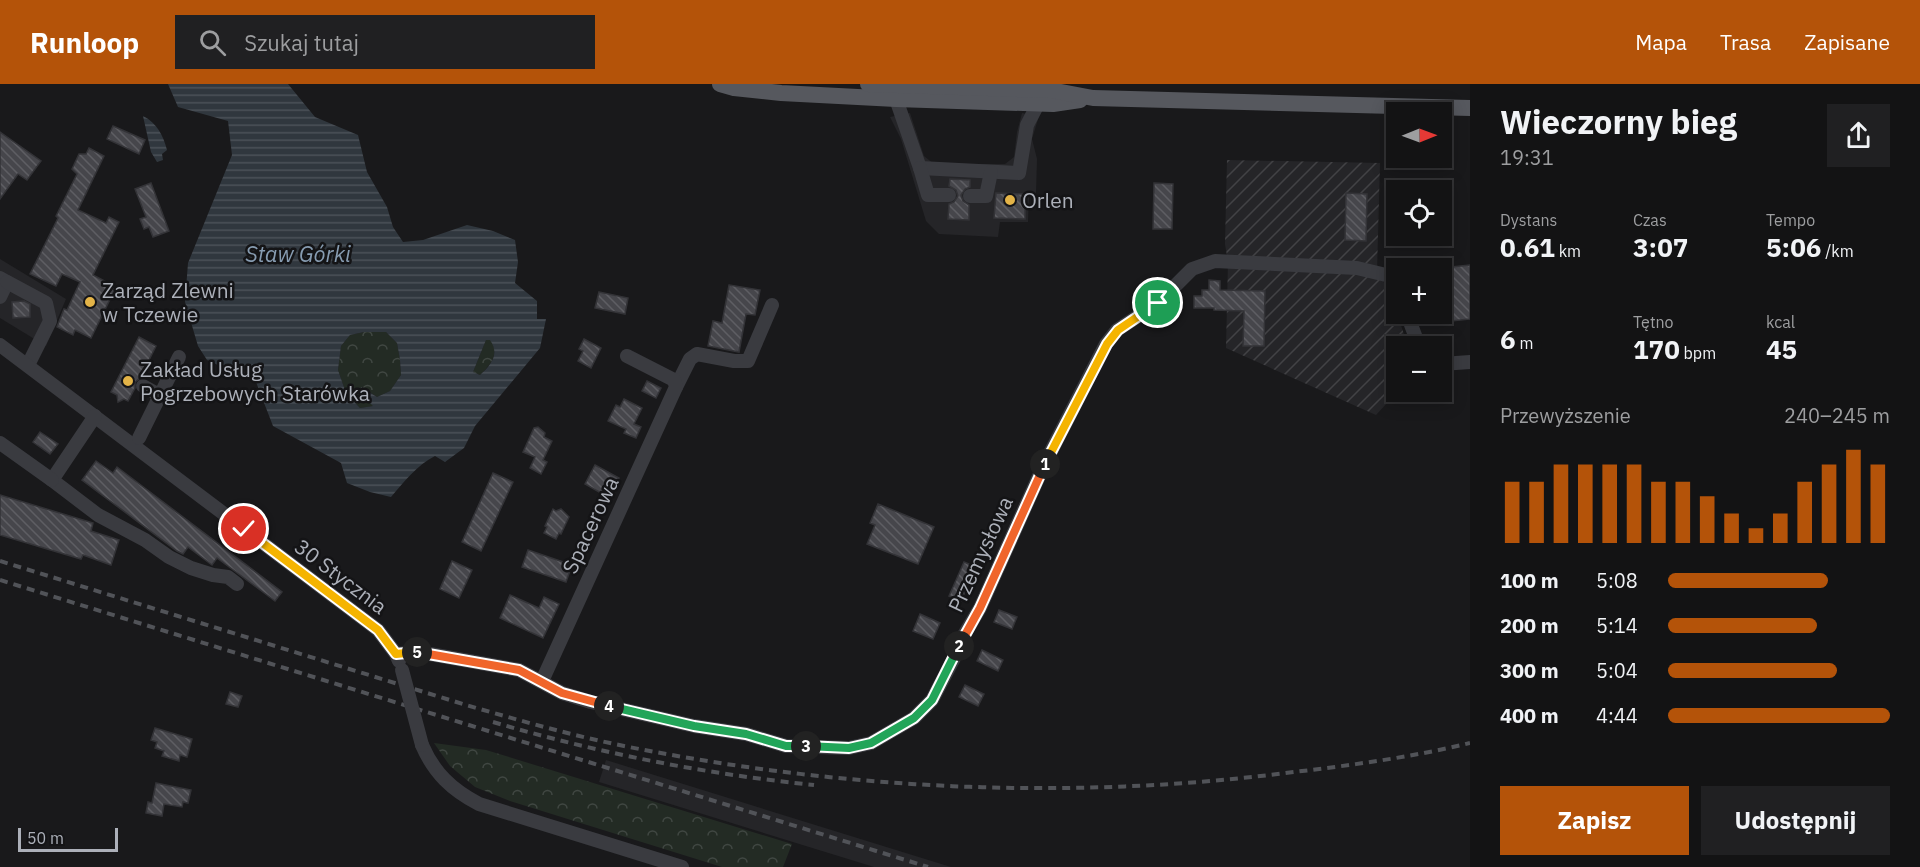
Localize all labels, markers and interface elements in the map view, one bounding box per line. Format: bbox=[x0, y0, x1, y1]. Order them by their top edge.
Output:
search box bbox=[175, 15, 595, 69]
text: Runloop bbox=[30, 24, 139, 61]
icon: search bbox=[196, 26, 229, 59]
text: Szukaj tutaj bbox=[244, 28, 359, 57]
text: Mapa bbox=[1635, 28, 1687, 56]
text: Trasa bbox=[1720, 28, 1771, 56]
text: Zapisane bbox=[1804, 28, 1890, 56]
text: Wieczorny bieg bbox=[1500, 100, 1737, 143]
north arrow bbox=[1386, 102, 1452, 168]
map controls bbox=[1386, 102, 1452, 402]
button: share bbox=[1827, 104, 1890, 167]
text: 19:31 bbox=[1500, 144, 1554, 171]
button: locate bbox=[1386, 180, 1452, 246]
place label: Orlen bbox=[1022, 186, 1074, 214]
marker: Orlen bbox=[1003, 193, 1017, 207]
text: Dystans bbox=[1500, 210, 1557, 230]
text: Czas bbox=[1633, 210, 1667, 230]
text: Tempo bbox=[1766, 210, 1815, 230]
text: 0.61 bbox=[1500, 230, 1555, 264]
text: 3:07 bbox=[1633, 230, 1688, 264]
text: 5:06 bbox=[1766, 230, 1821, 264]
water label: Staw Górki bbox=[245, 239, 351, 268]
text: km bbox=[1555, 241, 1581, 261]
text: /km bbox=[1821, 241, 1854, 261]
button: + bbox=[1386, 258, 1452, 324]
place label: Zarząd Zlewni w Tczewie bbox=[102, 276, 234, 328]
pin bbox=[1132, 277, 1183, 328]
icon: arrive bbox=[1141, 286, 1174, 319]
marker: Zarząd Zlewni w Tczewie bbox=[83, 295, 97, 309]
text: Tętno bbox=[1633, 312, 1674, 332]
text: kcal bbox=[1766, 312, 1795, 332]
text: 6 bbox=[1500, 322, 1516, 356]
text: 170 bbox=[1633, 332, 1680, 366]
text: 45 bbox=[1766, 332, 1797, 366]
text: m bbox=[1516, 333, 1533, 353]
button: − bbox=[1386, 336, 1452, 402]
text: bpm bbox=[1680, 343, 1716, 363]
place label: Zakład Usług Pogrzebowych Starówka bbox=[140, 355, 370, 407]
marker: Zakład Usług Pogrzebowych Starówka bbox=[121, 374, 135, 388]
text: Przewyższenie bbox=[1500, 402, 1631, 429]
text: 240–245 m bbox=[1784, 402, 1890, 429]
pin: 1 bbox=[1030, 449, 1060, 479]
text: 1 bbox=[1040, 454, 1050, 474]
street label: Spacerowa bbox=[555, 472, 625, 578]
street label: Przemysłowa bbox=[941, 492, 1019, 616]
pin bbox=[218, 503, 269, 554]
icon: check bbox=[227, 512, 260, 545]
street label: 30 Stycznia bbox=[289, 532, 393, 620]
text: 100 m bbox=[1500, 567, 1559, 594]
text: 5:08 bbox=[1596, 567, 1638, 594]
text: 200 m bbox=[1500, 612, 1559, 639]
text: 5:14 bbox=[1596, 612, 1638, 639]
pin: 2 bbox=[944, 631, 974, 661]
text: 2 bbox=[954, 636, 964, 656]
pin: 5 bbox=[402, 637, 432, 667]
text: 5 bbox=[412, 642, 422, 662]
text: 300 m bbox=[1500, 657, 1559, 684]
text: 5:04 bbox=[1596, 657, 1638, 684]
pin: 4 bbox=[594, 691, 624, 721]
text: 4 bbox=[604, 696, 614, 716]
text: 400 m bbox=[1500, 702, 1559, 729]
text: 4:44 bbox=[1596, 702, 1638, 729]
pin: 3 bbox=[791, 731, 821, 761]
text: 3 bbox=[801, 736, 811, 756]
button: Zapisz bbox=[1500, 786, 1689, 855]
button: Udostępnij bbox=[1701, 786, 1890, 855]
scale bar bbox=[18, 825, 118, 852]
text: 50 m bbox=[27, 828, 64, 848]

